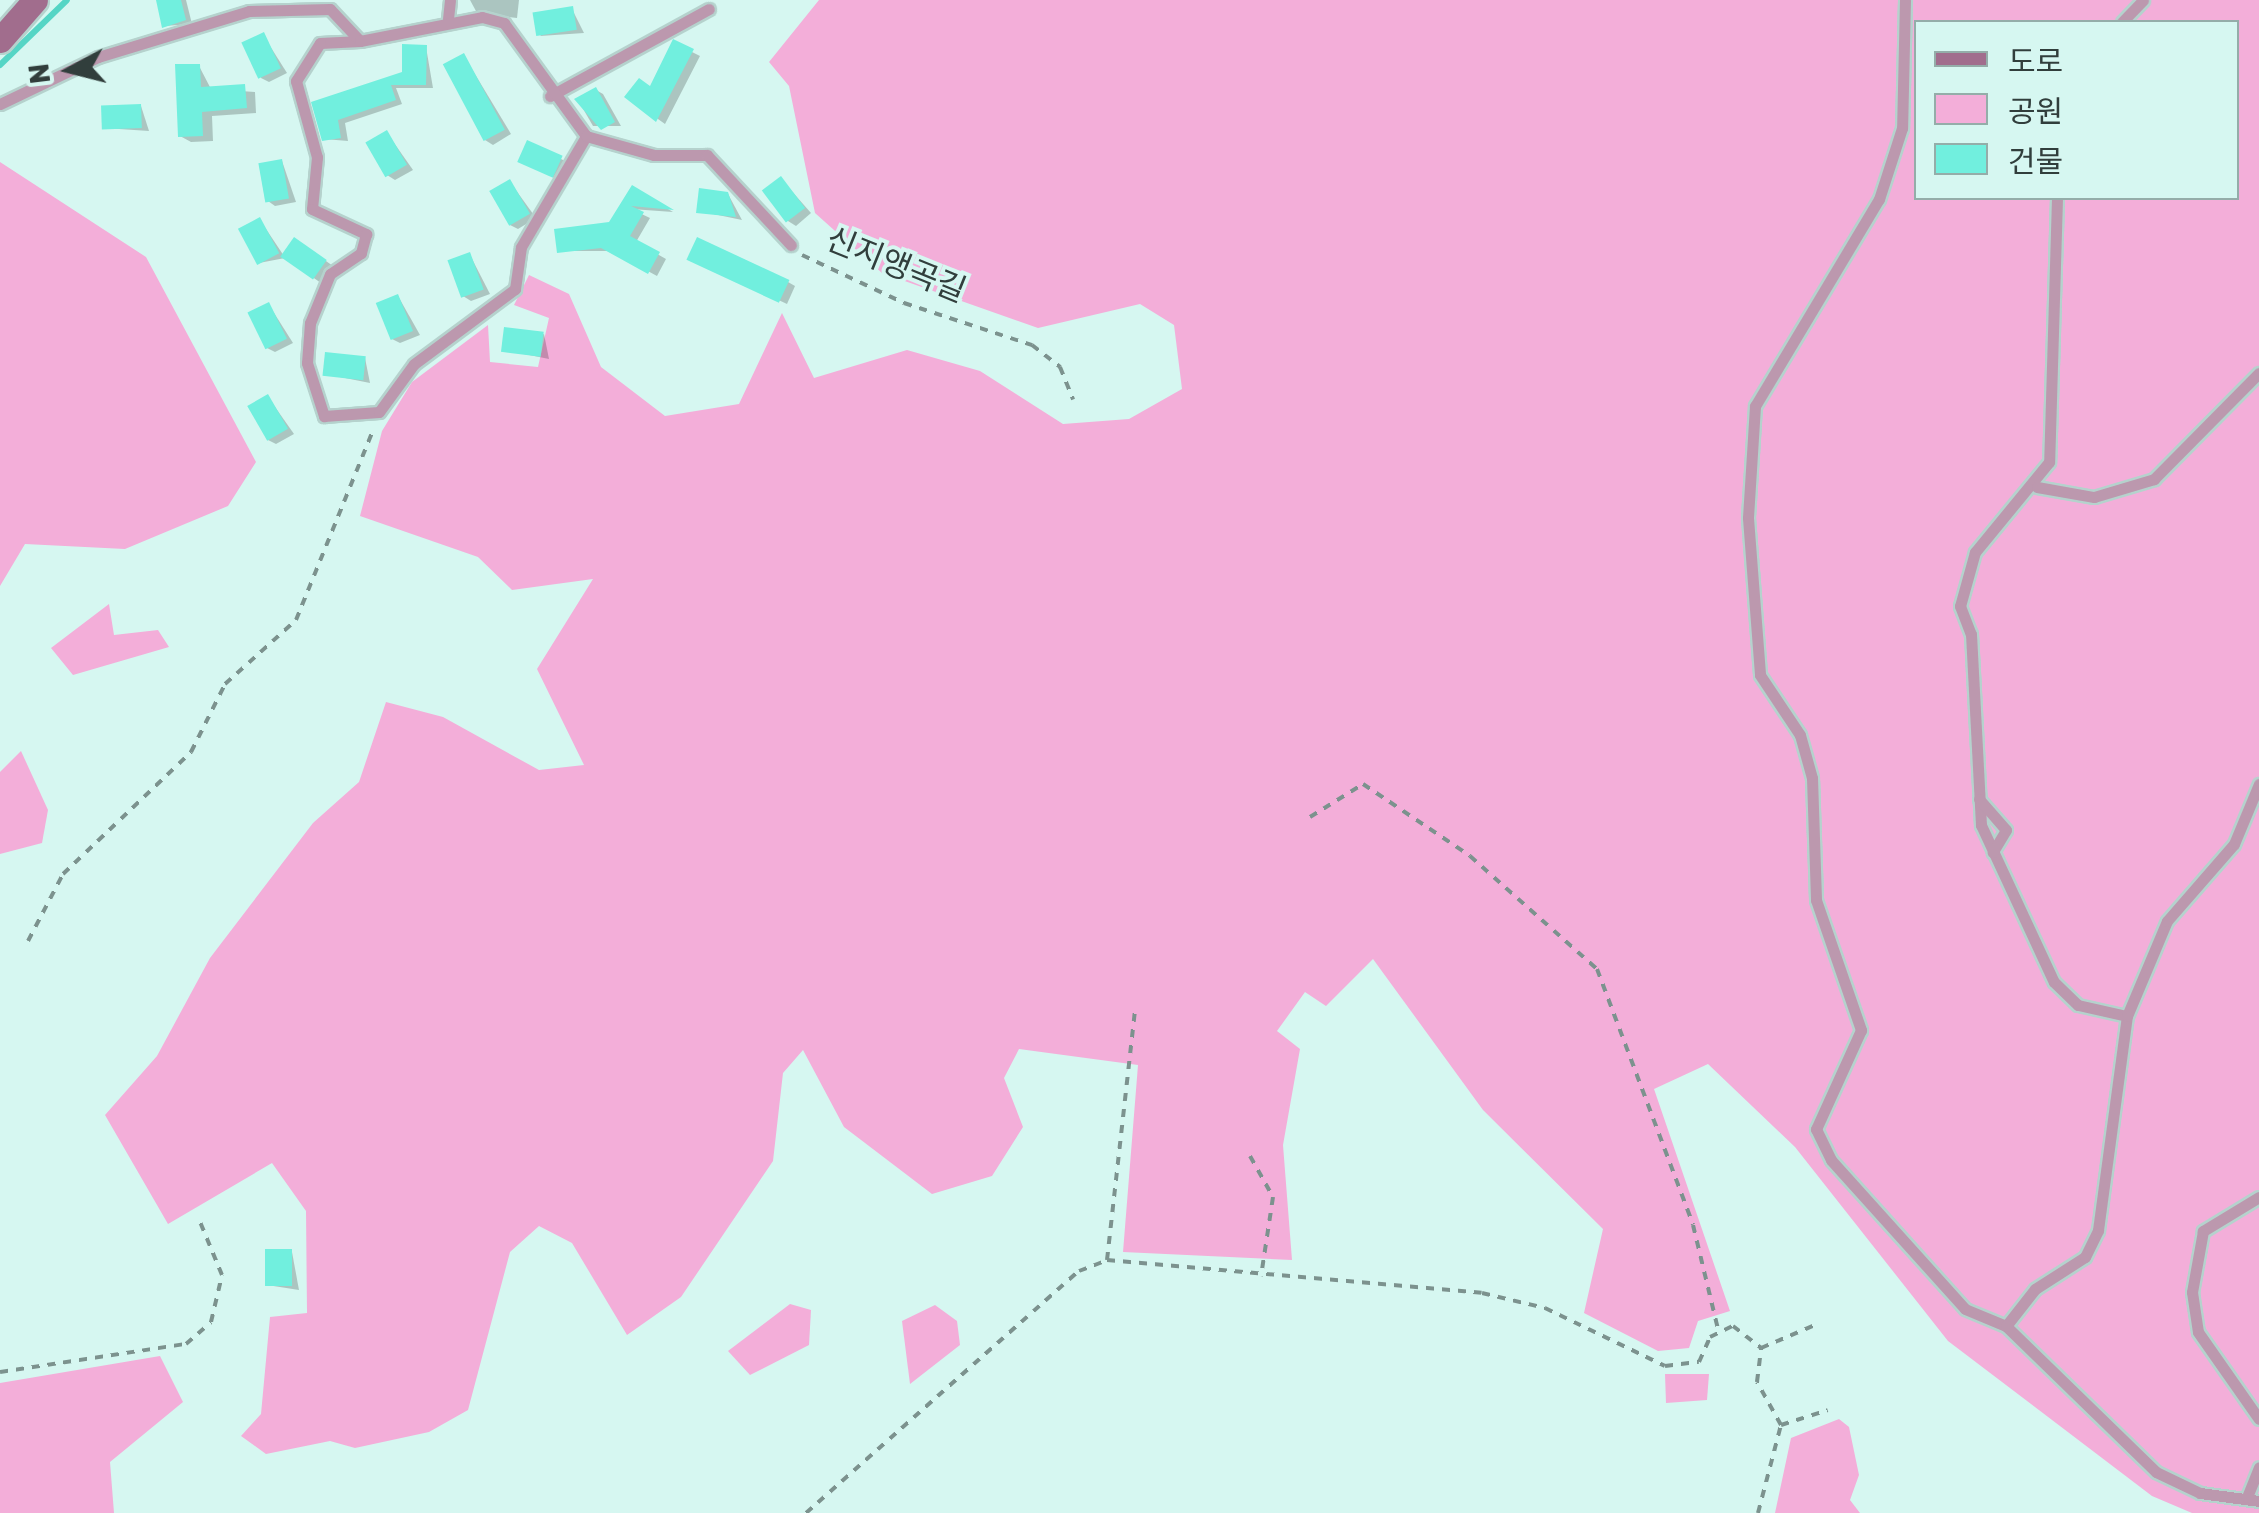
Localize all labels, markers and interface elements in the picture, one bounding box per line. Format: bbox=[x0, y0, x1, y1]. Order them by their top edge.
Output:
north arrow bbox=[20, 20, 120, 120]
legend bbox=[1914, 20, 2239, 200]
text: 도로 bbox=[2008, 44, 2063, 80]
text: N bbox=[22, 62, 57, 86]
text: 공원 bbox=[2008, 94, 2063, 130]
text: 건물 bbox=[2008, 144, 2063, 180]
street label: 신지앵곡길 bbox=[821, 220, 971, 310]

